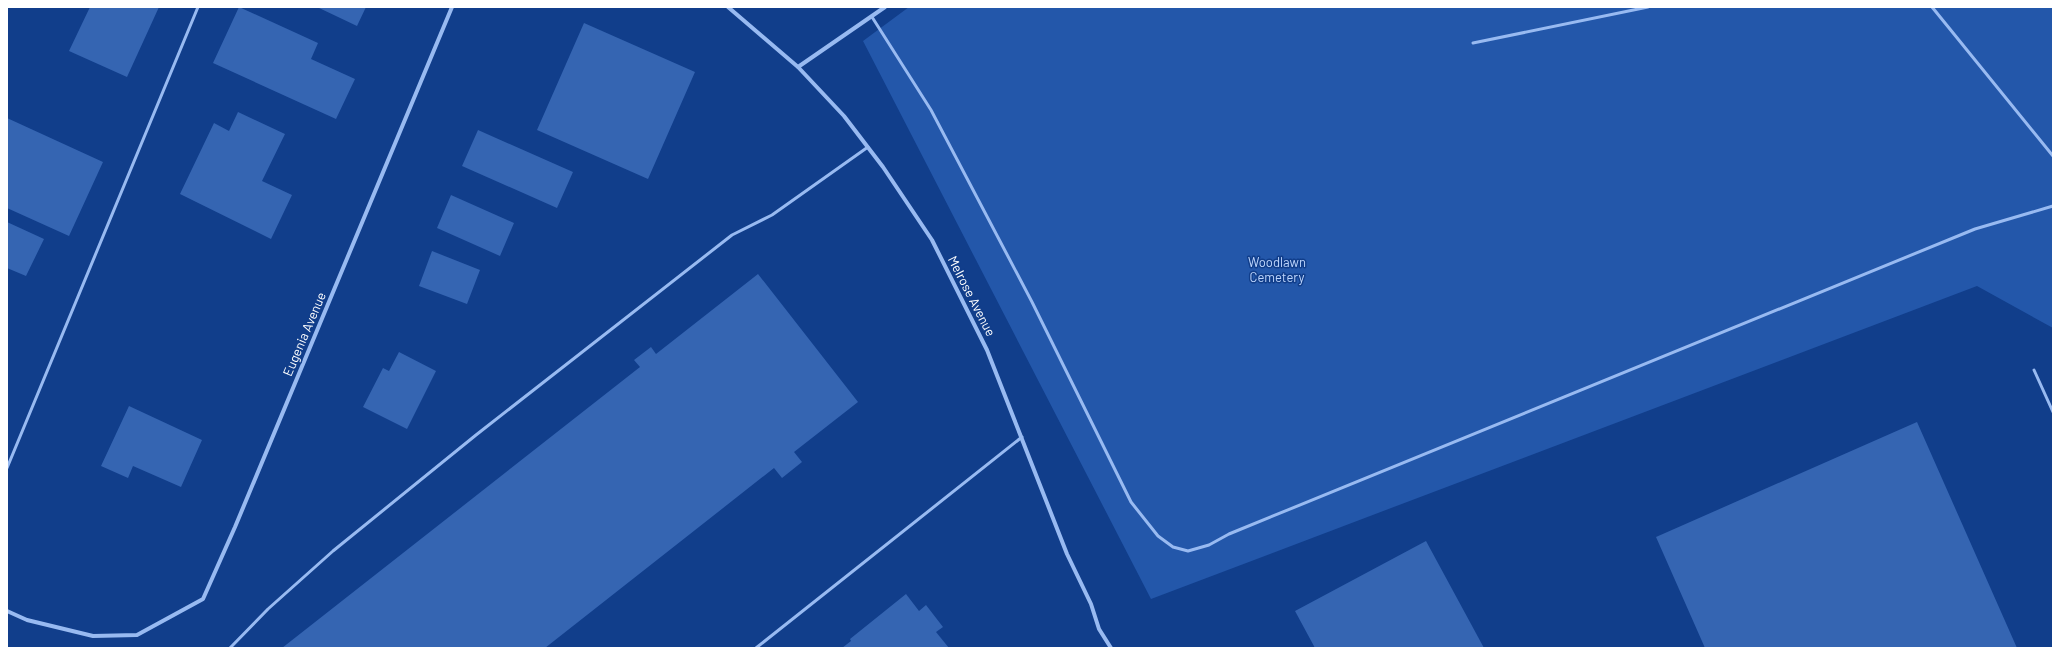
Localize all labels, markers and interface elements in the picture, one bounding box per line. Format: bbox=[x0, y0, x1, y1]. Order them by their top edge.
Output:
street label: Melrose Avenue bbox=[945, 253, 999, 339]
park label: Woodlawn Cemetery bbox=[1248, 254, 1306, 285]
street label: Eugenia Avenue bbox=[279, 290, 329, 378]

